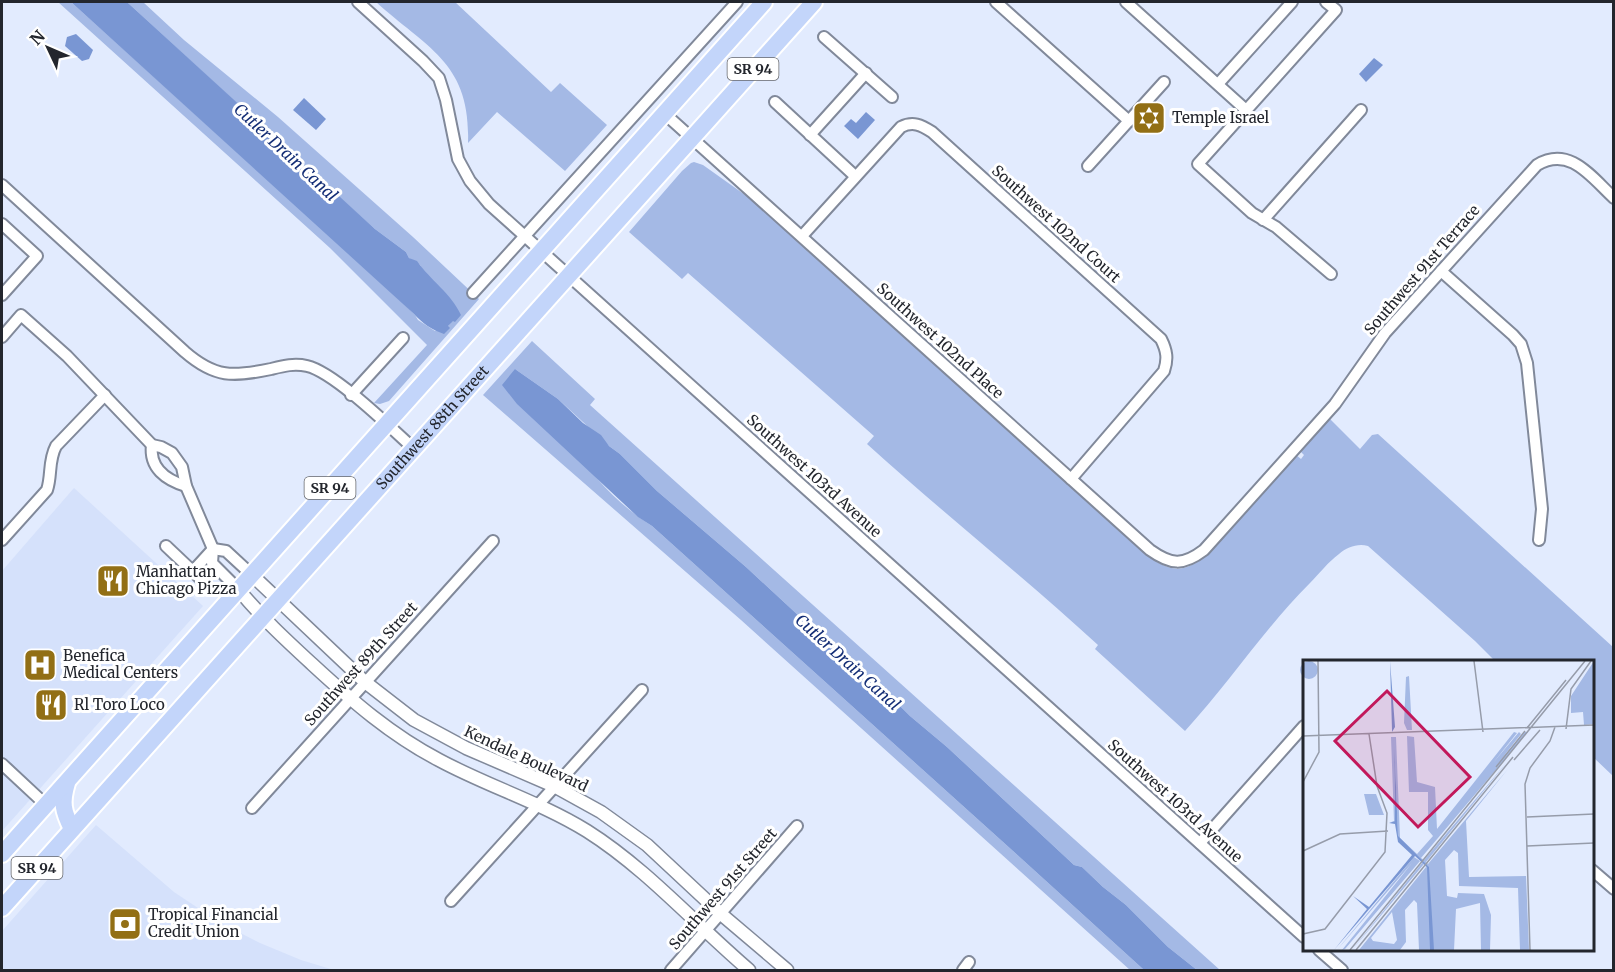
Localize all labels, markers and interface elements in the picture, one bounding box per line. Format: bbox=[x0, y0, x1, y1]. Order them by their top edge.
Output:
north arrow bbox=[18, 18, 78, 78]
text: N bbox=[26, 26, 49, 49]
road number: SR 94 bbox=[728, 58, 778, 80]
water label: Cutler Drain Canal bbox=[230, 99, 342, 205]
synagogue icon: Temple Israel bbox=[1131, 100, 1167, 136]
place label: Temple Israel bbox=[1172, 108, 1270, 127]
street label: Southwest 102nd Court bbox=[988, 161, 1125, 287]
street label: Southwest 91st Terrace bbox=[1360, 201, 1483, 339]
street label: Southwest 102nd Place bbox=[873, 279, 1008, 403]
street label: Southwest 88th Street bbox=[372, 361, 493, 493]
street label: Southwest 103rd Avenue bbox=[743, 410, 886, 541]
road number: SR 94 bbox=[304, 477, 356, 499]
place label: Manhattan Chicago Pizza bbox=[136, 562, 236, 598]
restaurant icon: Manhattan Chicago Pizza bbox=[95, 563, 131, 599]
street label: Southwest 89th Street bbox=[300, 598, 421, 729]
water label: Cutler Drain Canal bbox=[791, 610, 905, 715]
place label: Benefica Medical Centers bbox=[63, 646, 178, 682]
hospital icon: Benefica Medical Centers bbox=[22, 647, 58, 683]
inset map bbox=[1303, 660, 1594, 951]
restaurant icon: Rl Toro Loco bbox=[33, 687, 69, 723]
place label: Rl Toro Loco bbox=[74, 695, 165, 714]
street label: Kendale Boulevard bbox=[461, 722, 591, 796]
street label: Southwest 103rd Avenue bbox=[1104, 735, 1247, 866]
street label: Southwest 91st Street bbox=[665, 824, 781, 953]
road number: SR 94 bbox=[12, 857, 63, 879]
place label: Tropical Financial Credit Union bbox=[148, 905, 279, 941]
bank icon: Tropical Financial Credit Union bbox=[107, 906, 143, 942]

